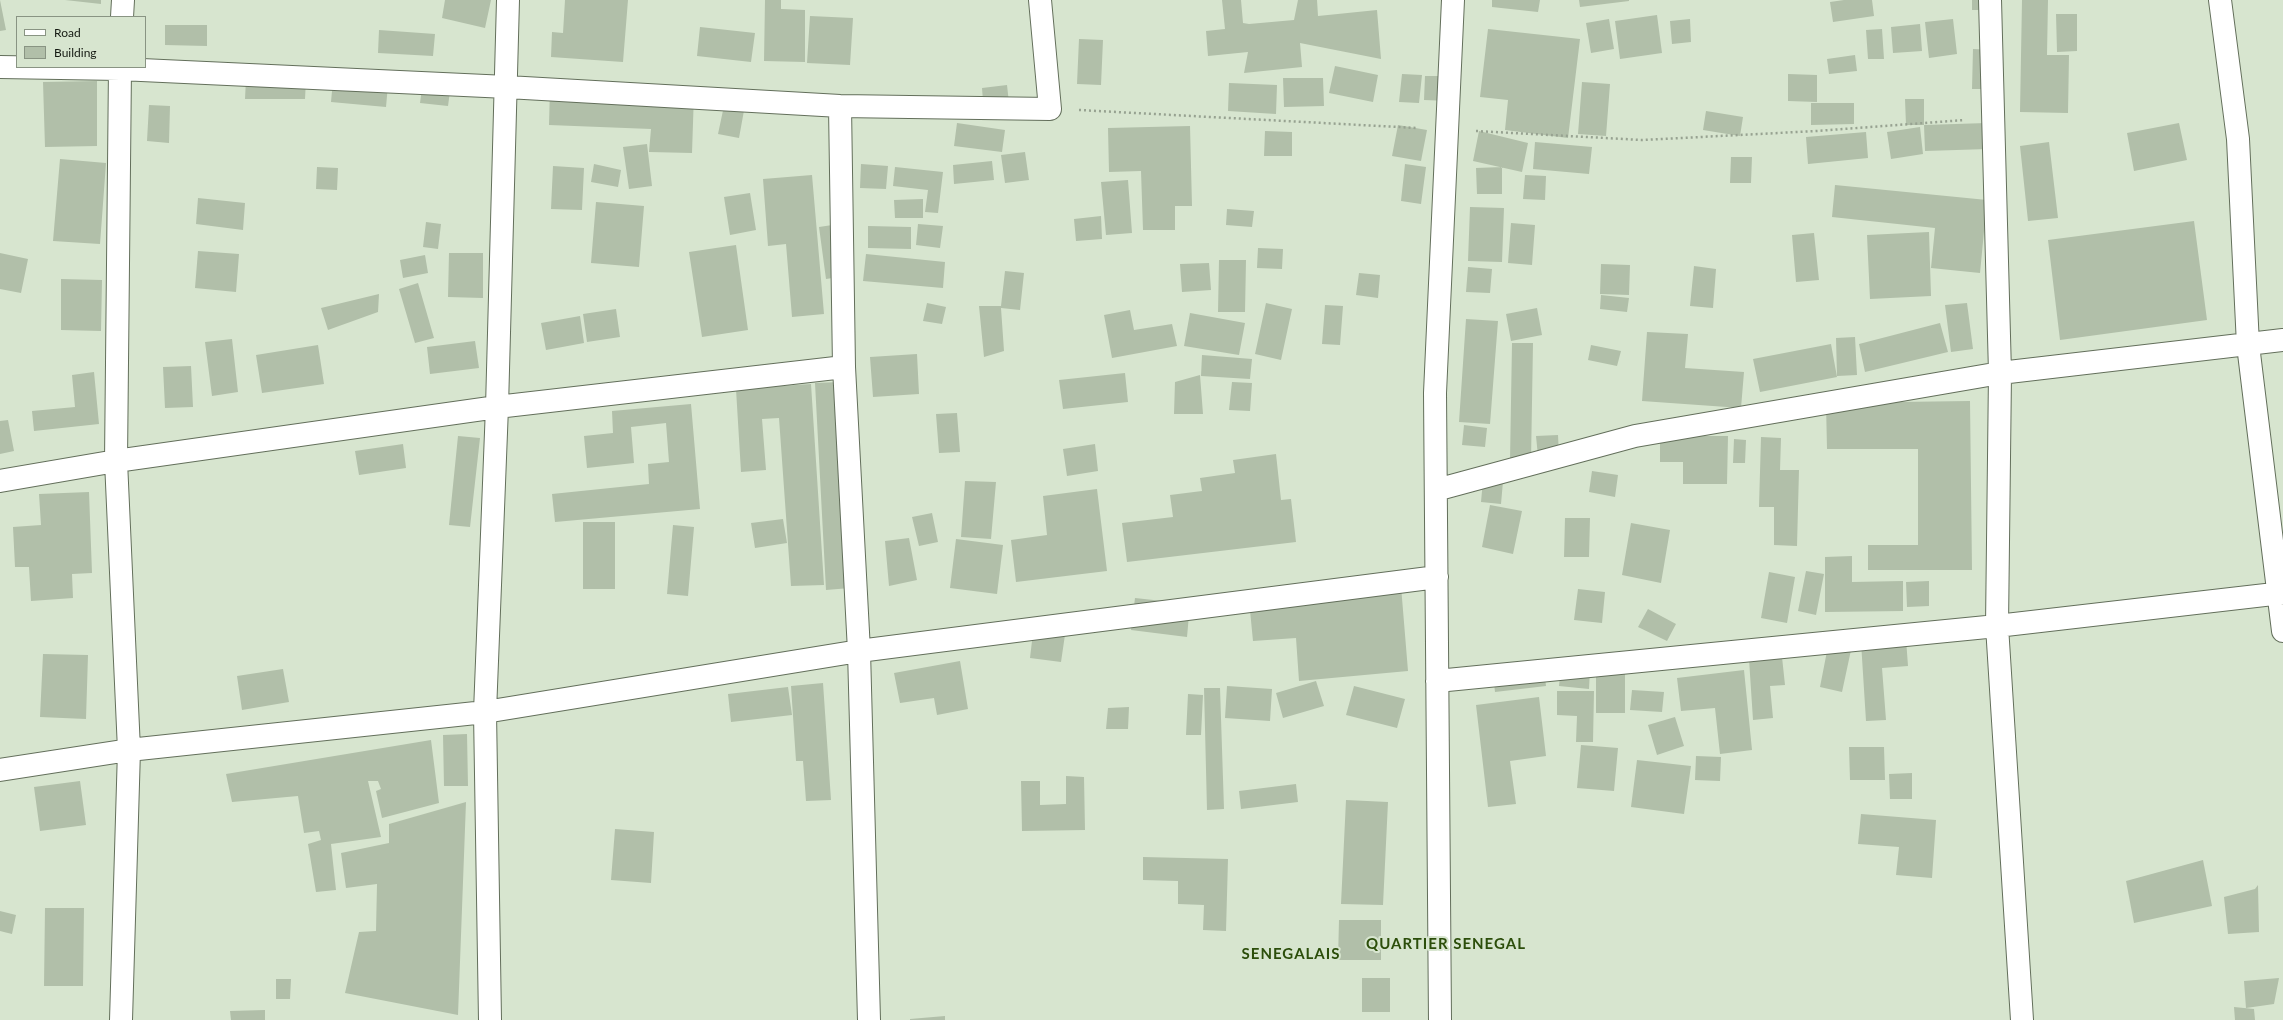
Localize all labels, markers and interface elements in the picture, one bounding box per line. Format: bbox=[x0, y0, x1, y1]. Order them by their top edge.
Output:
legend bbox=[16, 16, 146, 68]
text: Road bbox=[54, 25, 81, 40]
text: Building bbox=[54, 45, 97, 60]
district label: QUARTIER SENEGAL bbox=[1366, 935, 1526, 953]
district label: SENEGALAIS bbox=[1242, 945, 1340, 963]

